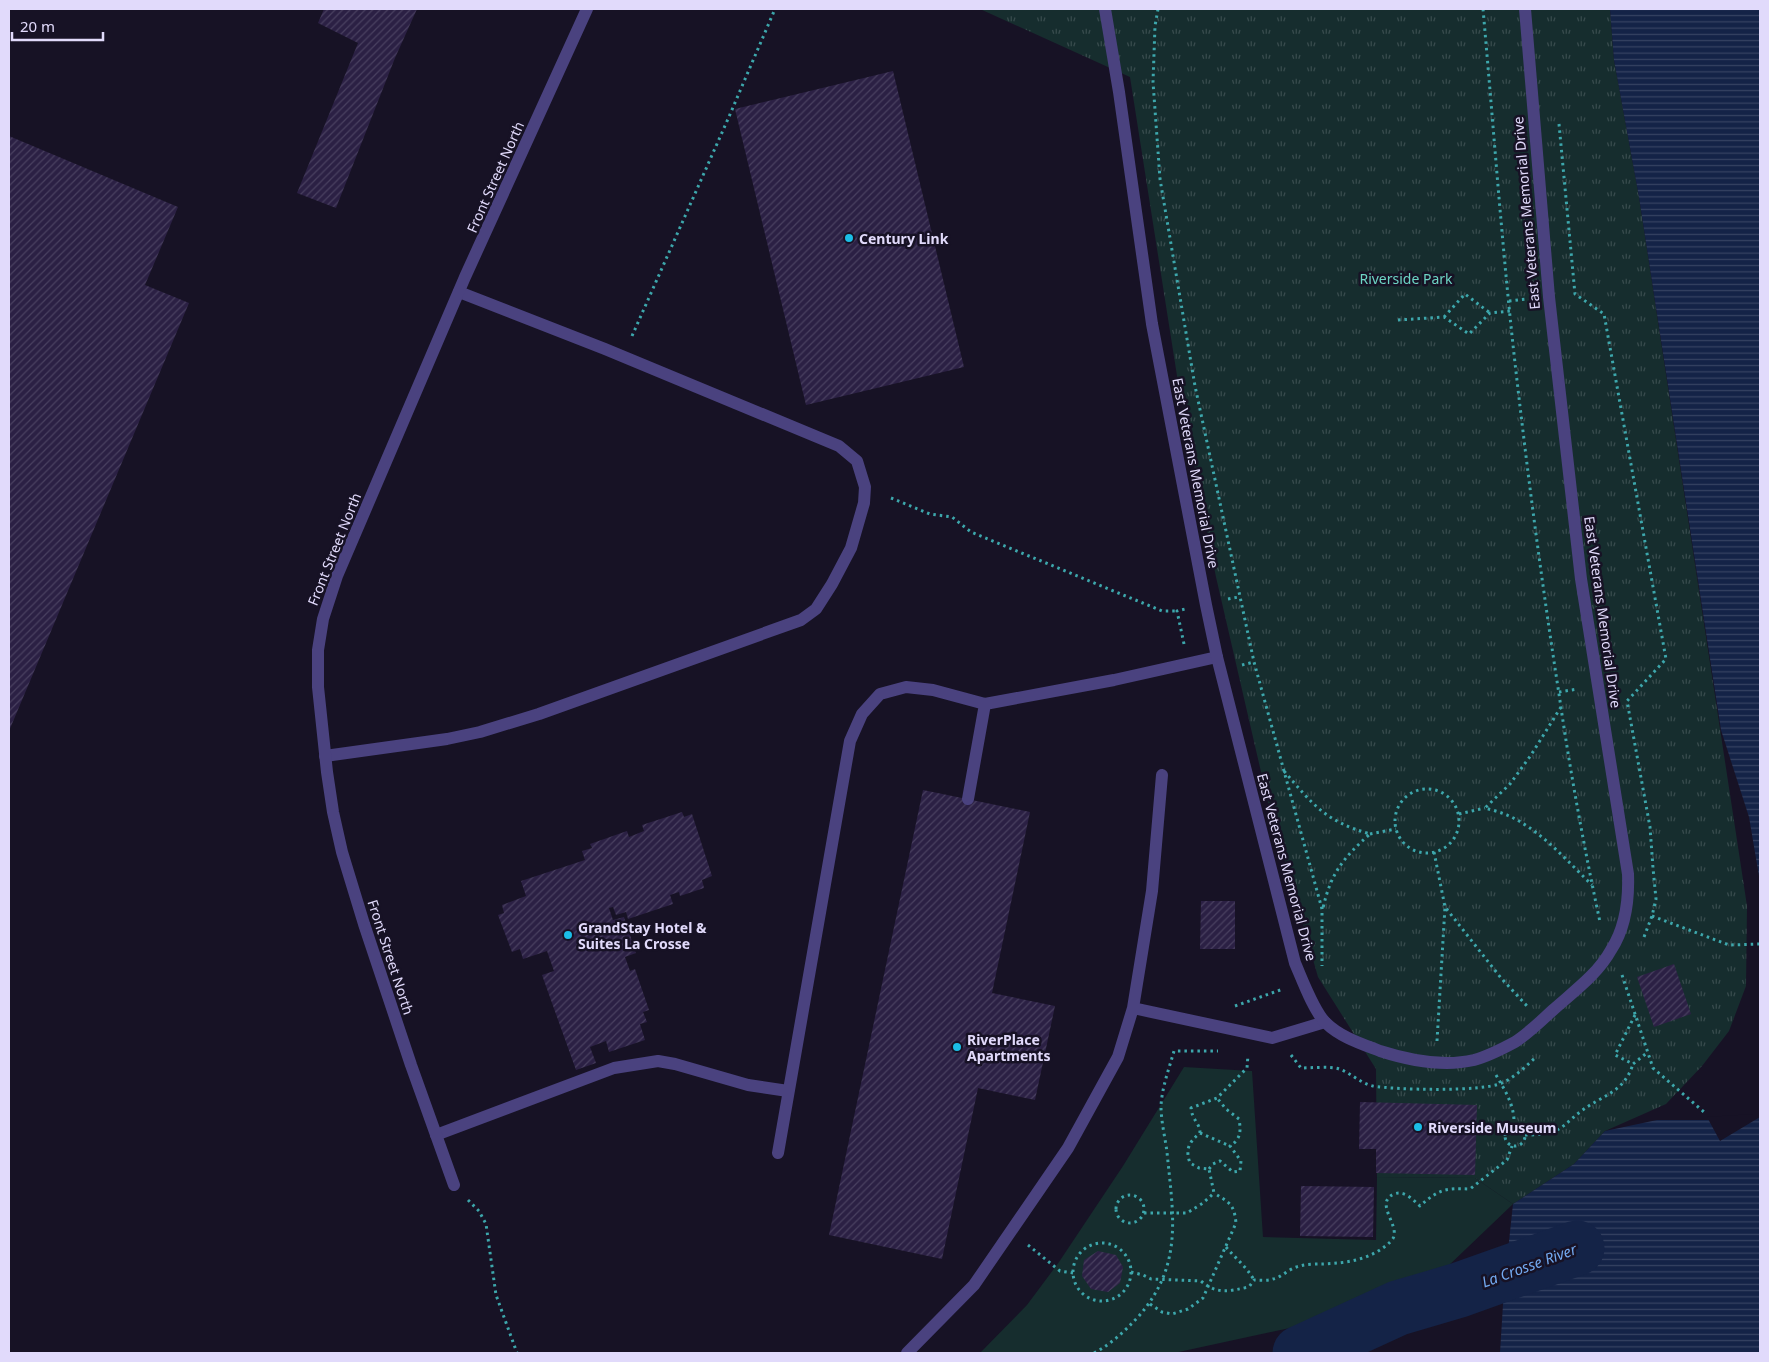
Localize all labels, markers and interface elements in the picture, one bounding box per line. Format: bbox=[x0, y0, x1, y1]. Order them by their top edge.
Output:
scale bar bbox=[12, 10, 104, 42]
text: 20 m bbox=[20, 16, 55, 36]
street label: East Veterans Memorial Drive bbox=[1508, 116, 1544, 310]
street label: Front Street North bbox=[462, 118, 528, 236]
place label: Century Link bbox=[859, 229, 949, 248]
marker: Century Link bbox=[843, 232, 855, 244]
park label: Riverside Park bbox=[1359, 269, 1453, 288]
street label: East Veterans Memorial Drive bbox=[1168, 376, 1224, 570]
street label: Front Street North bbox=[303, 490, 365, 608]
street label: East Veterans Memorial Drive bbox=[1580, 515, 1626, 709]
street label: East Veterans Memorial Drive bbox=[1253, 771, 1321, 963]
street label: Front Street North bbox=[363, 897, 419, 1017]
place label: GrandStay Hotel & Suites La Crosse bbox=[578, 918, 707, 953]
marker: GrandStay Hotel & Suites La Crosse bbox=[562, 929, 574, 941]
place label: RiverPlace Apartments bbox=[967, 1030, 1050, 1065]
marker: RiverPlace Apartments bbox=[951, 1041, 963, 1053]
place label: Riverside Museum bbox=[1428, 1118, 1556, 1137]
marker: Riverside Museum bbox=[1412, 1121, 1424, 1133]
water label: La Crosse River bbox=[1479, 1238, 1580, 1291]

